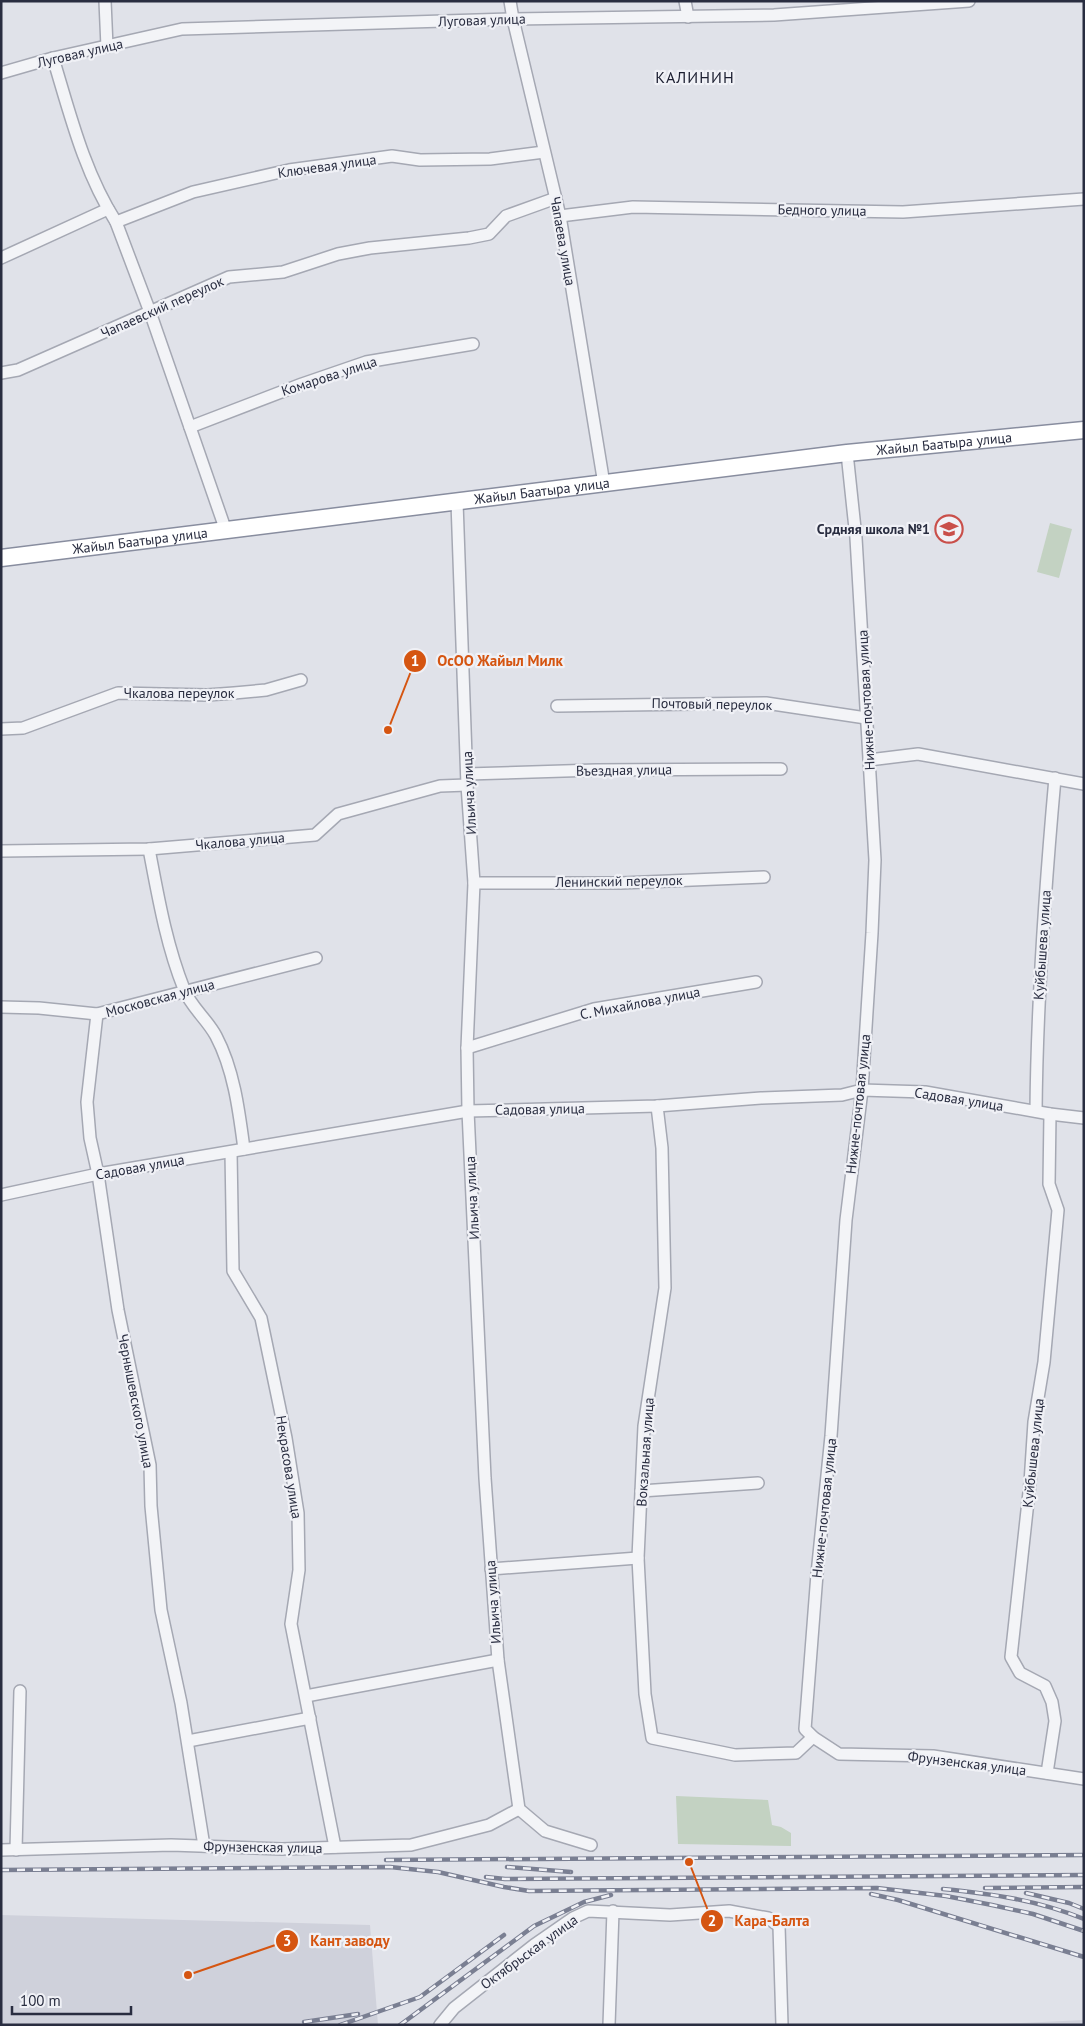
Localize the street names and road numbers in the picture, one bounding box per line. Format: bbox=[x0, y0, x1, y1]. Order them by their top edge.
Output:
street label: Луговая улица bbox=[437, 9, 526, 31]
street label: Луговая улица bbox=[34, 34, 125, 72]
street label: Ключевая улица bbox=[276, 150, 378, 182]
street label: Чапаева улица bbox=[546, 195, 580, 287]
street label: Бедного улица bbox=[777, 200, 867, 220]
street label: Чапаевский переулок bbox=[98, 272, 227, 342]
street label: Комарова улица bbox=[279, 352, 379, 400]
street label: Жайыл Баатыра улица bbox=[874, 428, 1013, 459]
street label: Жайыл Баатыра улица bbox=[472, 474, 611, 508]
street label: Жайыл Баатыра улица bbox=[70, 523, 209, 558]
street label: Нижне-почтовая улица bbox=[853, 629, 879, 771]
street label: Чкалова переулок bbox=[124, 684, 235, 702]
street label: Почтовый переулок bbox=[652, 694, 773, 714]
street label: Ильича улица bbox=[458, 751, 480, 835]
street label: Въездная улица bbox=[576, 760, 672, 780]
street label: Чкалова улица bbox=[194, 828, 286, 854]
street label: Ленинский переулок bbox=[554, 871, 683, 891]
street label: Куйбышева улица bbox=[1029, 889, 1055, 1001]
street label: Московская улица bbox=[104, 975, 216, 1021]
street label: С. Михайлова улица bbox=[578, 983, 702, 1023]
street label: Нижне-почтовая улица bbox=[842, 1033, 874, 1175]
street label: Садовая улица bbox=[913, 1083, 1005, 1115]
street label: Садовая улица bbox=[495, 1099, 585, 1119]
street label: Садовая улица bbox=[94, 1150, 186, 1184]
street label: Ильича улица bbox=[461, 1156, 483, 1240]
street label: Чернышевского улица bbox=[114, 1332, 158, 1470]
street label: Вокзальная улица bbox=[632, 1397, 658, 1507]
street label: Куйбышева улица bbox=[1018, 1397, 1048, 1509]
street label: Некрасова улица bbox=[272, 1414, 306, 1520]
street label: Нижне-почтовая улица bbox=[808, 1437, 840, 1579]
street label: Ильича улица bbox=[481, 1559, 505, 1644]
street label: Фрунзенская улица bbox=[907, 1747, 1027, 1779]
street label: Фрунзенская улица bbox=[203, 1837, 323, 1857]
street label: Октябрьская улица bbox=[477, 1911, 581, 1993]

